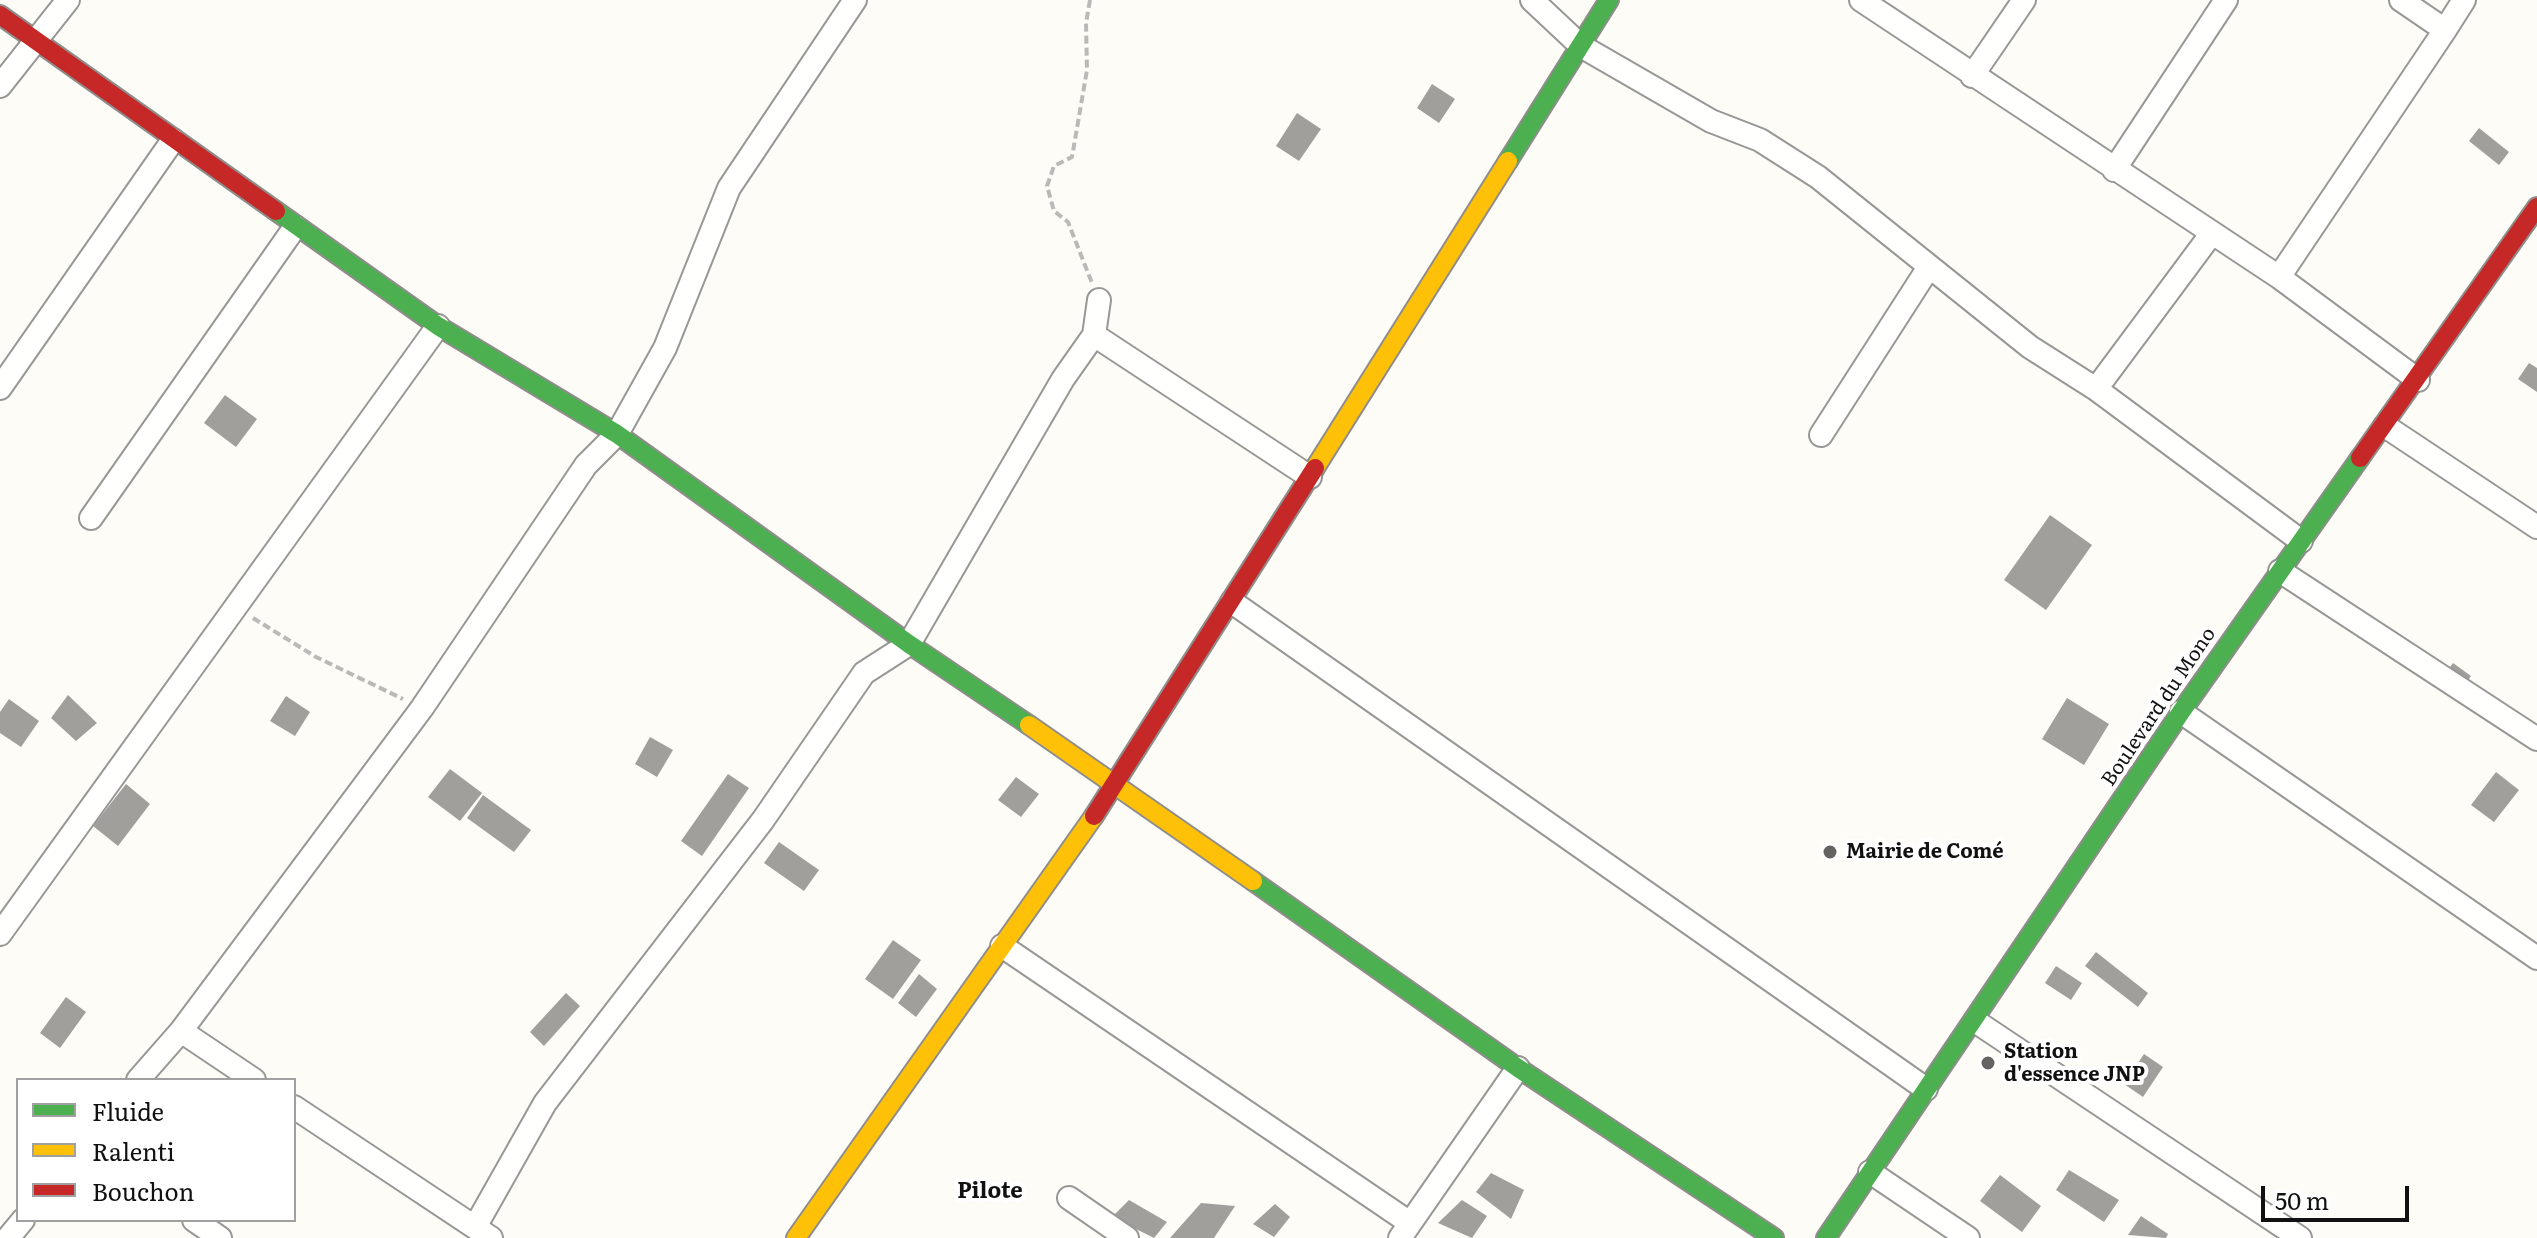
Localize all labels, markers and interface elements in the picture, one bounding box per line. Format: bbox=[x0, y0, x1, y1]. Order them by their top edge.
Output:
street label: Boulevard du Mono bbox=[2097, 623, 2221, 791]
place label: Mairie de Comé bbox=[1846, 840, 2004, 864]
marker: Mairie de Comé bbox=[1821, 843, 1839, 861]
place label: Station d'essence JNP bbox=[2004, 1040, 2145, 1087]
marker: Station d'essence JNP bbox=[1979, 1054, 1997, 1072]
legend bbox=[16, 1078, 296, 1222]
text: Fluide bbox=[92, 1093, 164, 1128]
text: Ralenti bbox=[92, 1133, 175, 1168]
scale bar bbox=[2265, 1170, 2413, 1220]
text: Bouchon bbox=[92, 1173, 194, 1208]
district label: Pilote bbox=[957, 1179, 1023, 1205]
text: 50 m bbox=[2275, 1182, 2329, 1217]

